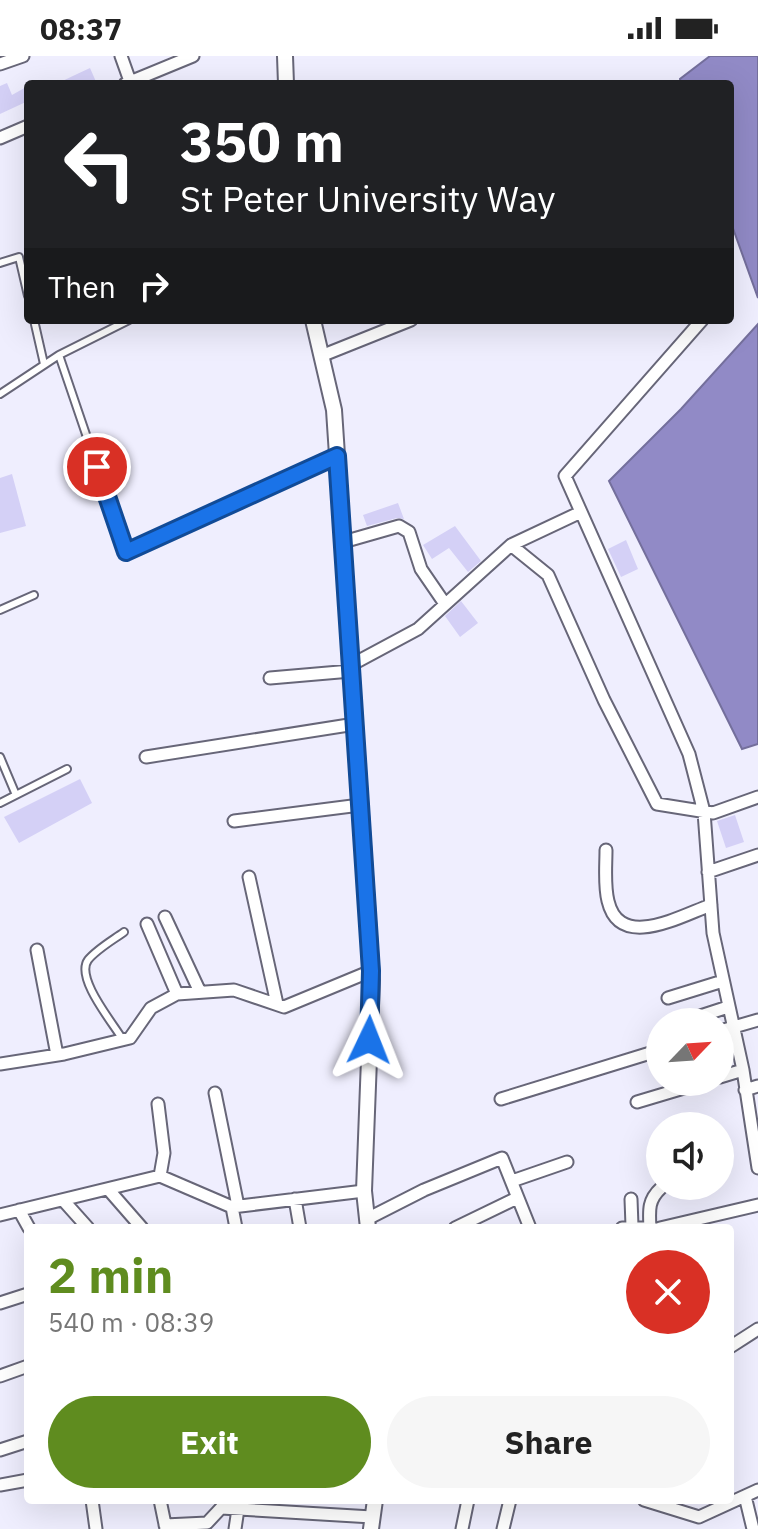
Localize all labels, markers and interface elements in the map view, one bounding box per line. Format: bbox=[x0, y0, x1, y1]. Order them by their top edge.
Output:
text: 08:37 bbox=[40, 9, 122, 48]
text: 350 m bbox=[180, 105, 344, 177]
icon: left bbox=[48, 112, 152, 216]
text: St Peter University Way bbox=[180, 175, 555, 222]
icon: right bbox=[132, 264, 176, 308]
text: Then bbox=[48, 267, 116, 306]
pin bbox=[63, 433, 131, 501]
icon: arrive bbox=[75, 445, 119, 489]
position arrow bbox=[327, 998, 411, 1082]
north arrow bbox=[646, 1008, 734, 1096]
map controls bbox=[646, 1008, 734, 1200]
button: sound bbox=[646, 1112, 734, 1200]
text: 2 min bbox=[48, 1244, 173, 1306]
button: close bbox=[626, 1250, 710, 1334]
text: 540 m · 08:39 bbox=[48, 1305, 214, 1339]
button: Exit bbox=[48, 1396, 371, 1488]
button: Share bbox=[387, 1396, 710, 1488]

